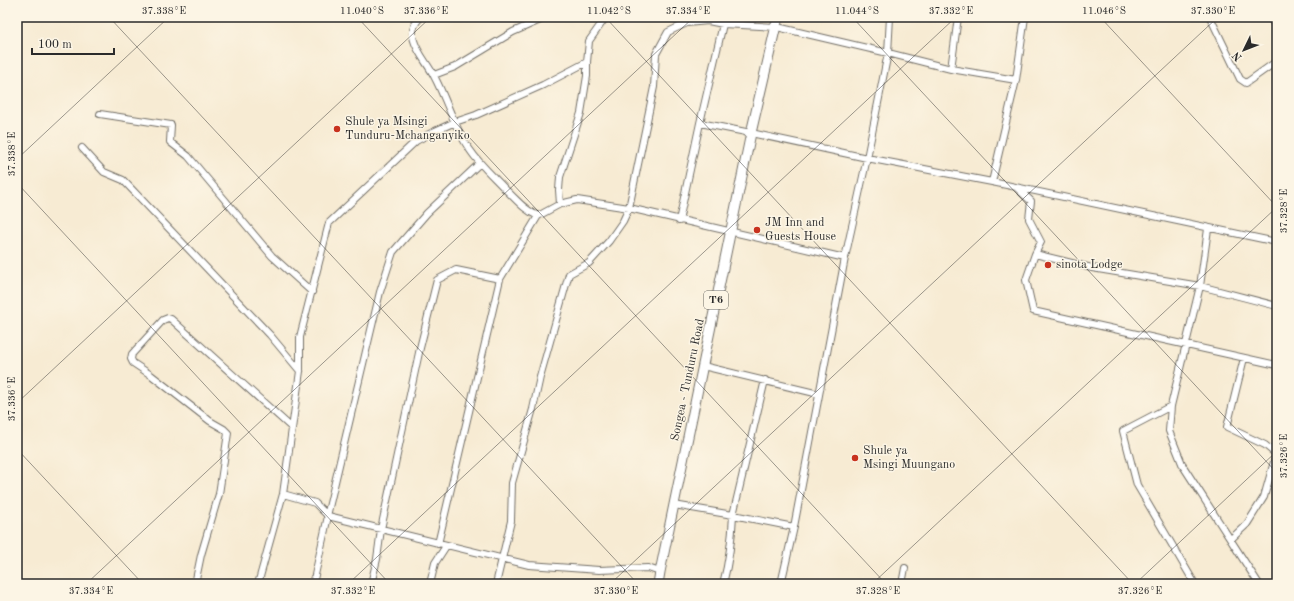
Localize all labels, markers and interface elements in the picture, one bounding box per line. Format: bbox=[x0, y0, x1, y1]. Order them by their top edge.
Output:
text: 37.338°E bbox=[142, 6, 186, 16]
text: 11.040°S bbox=[340, 6, 384, 16]
text: 37.336°E bbox=[404, 6, 448, 16]
text: 11.042°S bbox=[587, 6, 631, 16]
text: 37.334°E bbox=[666, 6, 710, 16]
text: 11.044°S bbox=[835, 6, 879, 16]
text: 37.332°E bbox=[929, 6, 973, 16]
text: 11.046°S bbox=[1082, 6, 1126, 16]
text: 37.330°E bbox=[1191, 6, 1235, 16]
scale bar bbox=[32, 30, 114, 56]
north arrow bbox=[1224, 30, 1264, 70]
text: 100 m bbox=[38, 39, 72, 51]
text: N bbox=[1230, 49, 1245, 63]
place label: Shule ya Msingi Tunduru-Mchanganyiko bbox=[345, 116, 470, 142]
marker: Shule ya Msingi Tunduru-Mchanganyiko bbox=[332, 124, 342, 134]
text: 37.338°E bbox=[7, 132, 17, 176]
text: 37.328°E bbox=[1279, 189, 1289, 233]
place label: JM Inn and Guests House bbox=[765, 217, 837, 243]
marker: JM Inn and Guests House bbox=[752, 225, 762, 235]
place label: sinota Lodge bbox=[1056, 259, 1123, 271]
marker: sinota Lodge bbox=[1043, 260, 1053, 270]
road number: T6 bbox=[704, 291, 728, 309]
street label: Songea - Tunduru Road bbox=[669, 318, 707, 442]
text: 37.336°E bbox=[7, 377, 17, 421]
text: 37.326°E bbox=[1279, 434, 1289, 478]
place label: Shule ya Msingi Muungano bbox=[863, 445, 955, 471]
marker: Shule ya Msingi Muungano bbox=[850, 453, 860, 463]
text: 37.334°E bbox=[69, 586, 113, 596]
text: 37.332°E bbox=[331, 586, 375, 596]
text: 37.330°E bbox=[594, 586, 638, 596]
text: 37.328°E bbox=[856, 586, 900, 596]
text: 37.326°E bbox=[1118, 586, 1162, 596]

